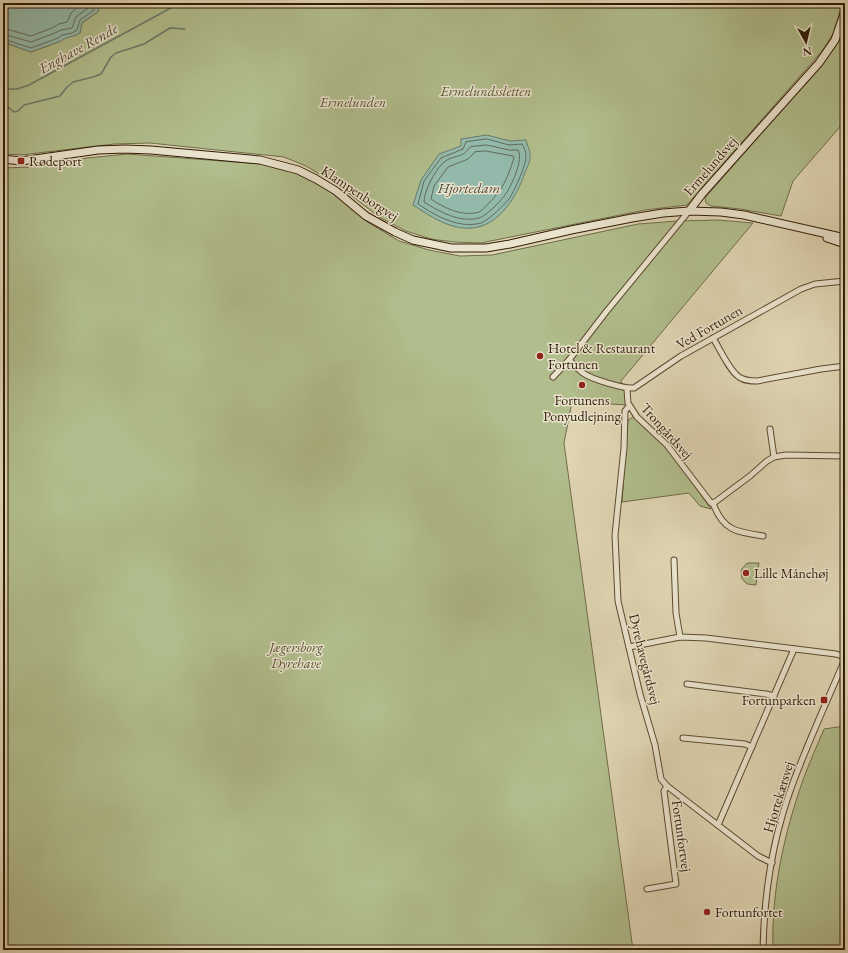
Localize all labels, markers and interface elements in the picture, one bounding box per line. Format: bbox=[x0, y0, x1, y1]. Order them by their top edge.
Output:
water label: Enghave Rende bbox=[34, 18, 122, 78]
north arrow bbox=[786, 22, 826, 62]
text: N bbox=[802, 44, 813, 59]
park label: Ermelundssletten bbox=[440, 82, 532, 100]
park label: Ermelunden bbox=[319, 93, 386, 111]
street label: Ermelundsvej bbox=[679, 133, 741, 199]
place label: Rødeport bbox=[29, 152, 82, 170]
marker: Rødeport bbox=[16, 156, 26, 166]
street label: Klampenborgvej bbox=[318, 161, 402, 225]
water label: Hjortedam bbox=[437, 178, 500, 197]
street label: Ved Fortunen bbox=[673, 301, 746, 353]
place label: Hotel & Restaurant Fortunen bbox=[548, 339, 656, 373]
marker: Hotel & Restaurant Fortunen bbox=[535, 351, 545, 361]
marker: Fortunens Ponyudlejning bbox=[577, 380, 587, 390]
place label: Fortunens Ponyudlejning bbox=[543, 391, 622, 425]
street label: Trongårdsvej bbox=[637, 399, 697, 463]
place label: Lille Månehøj bbox=[754, 564, 829, 582]
marker: Lille Månehøj bbox=[741, 568, 751, 578]
street label: Dyrehavegårdsvej bbox=[625, 612, 665, 706]
park label: Jægersborg Dyrehave bbox=[266, 638, 324, 672]
place label: Fortunparken bbox=[742, 691, 817, 709]
marker: Fortunparken bbox=[819, 695, 829, 705]
street label: Hjortekærsvej bbox=[759, 759, 797, 835]
street label: Fortunfortvej bbox=[668, 799, 696, 873]
place label: Fortunfortet bbox=[715, 903, 783, 921]
marker: Fortunfortet bbox=[702, 907, 712, 917]

